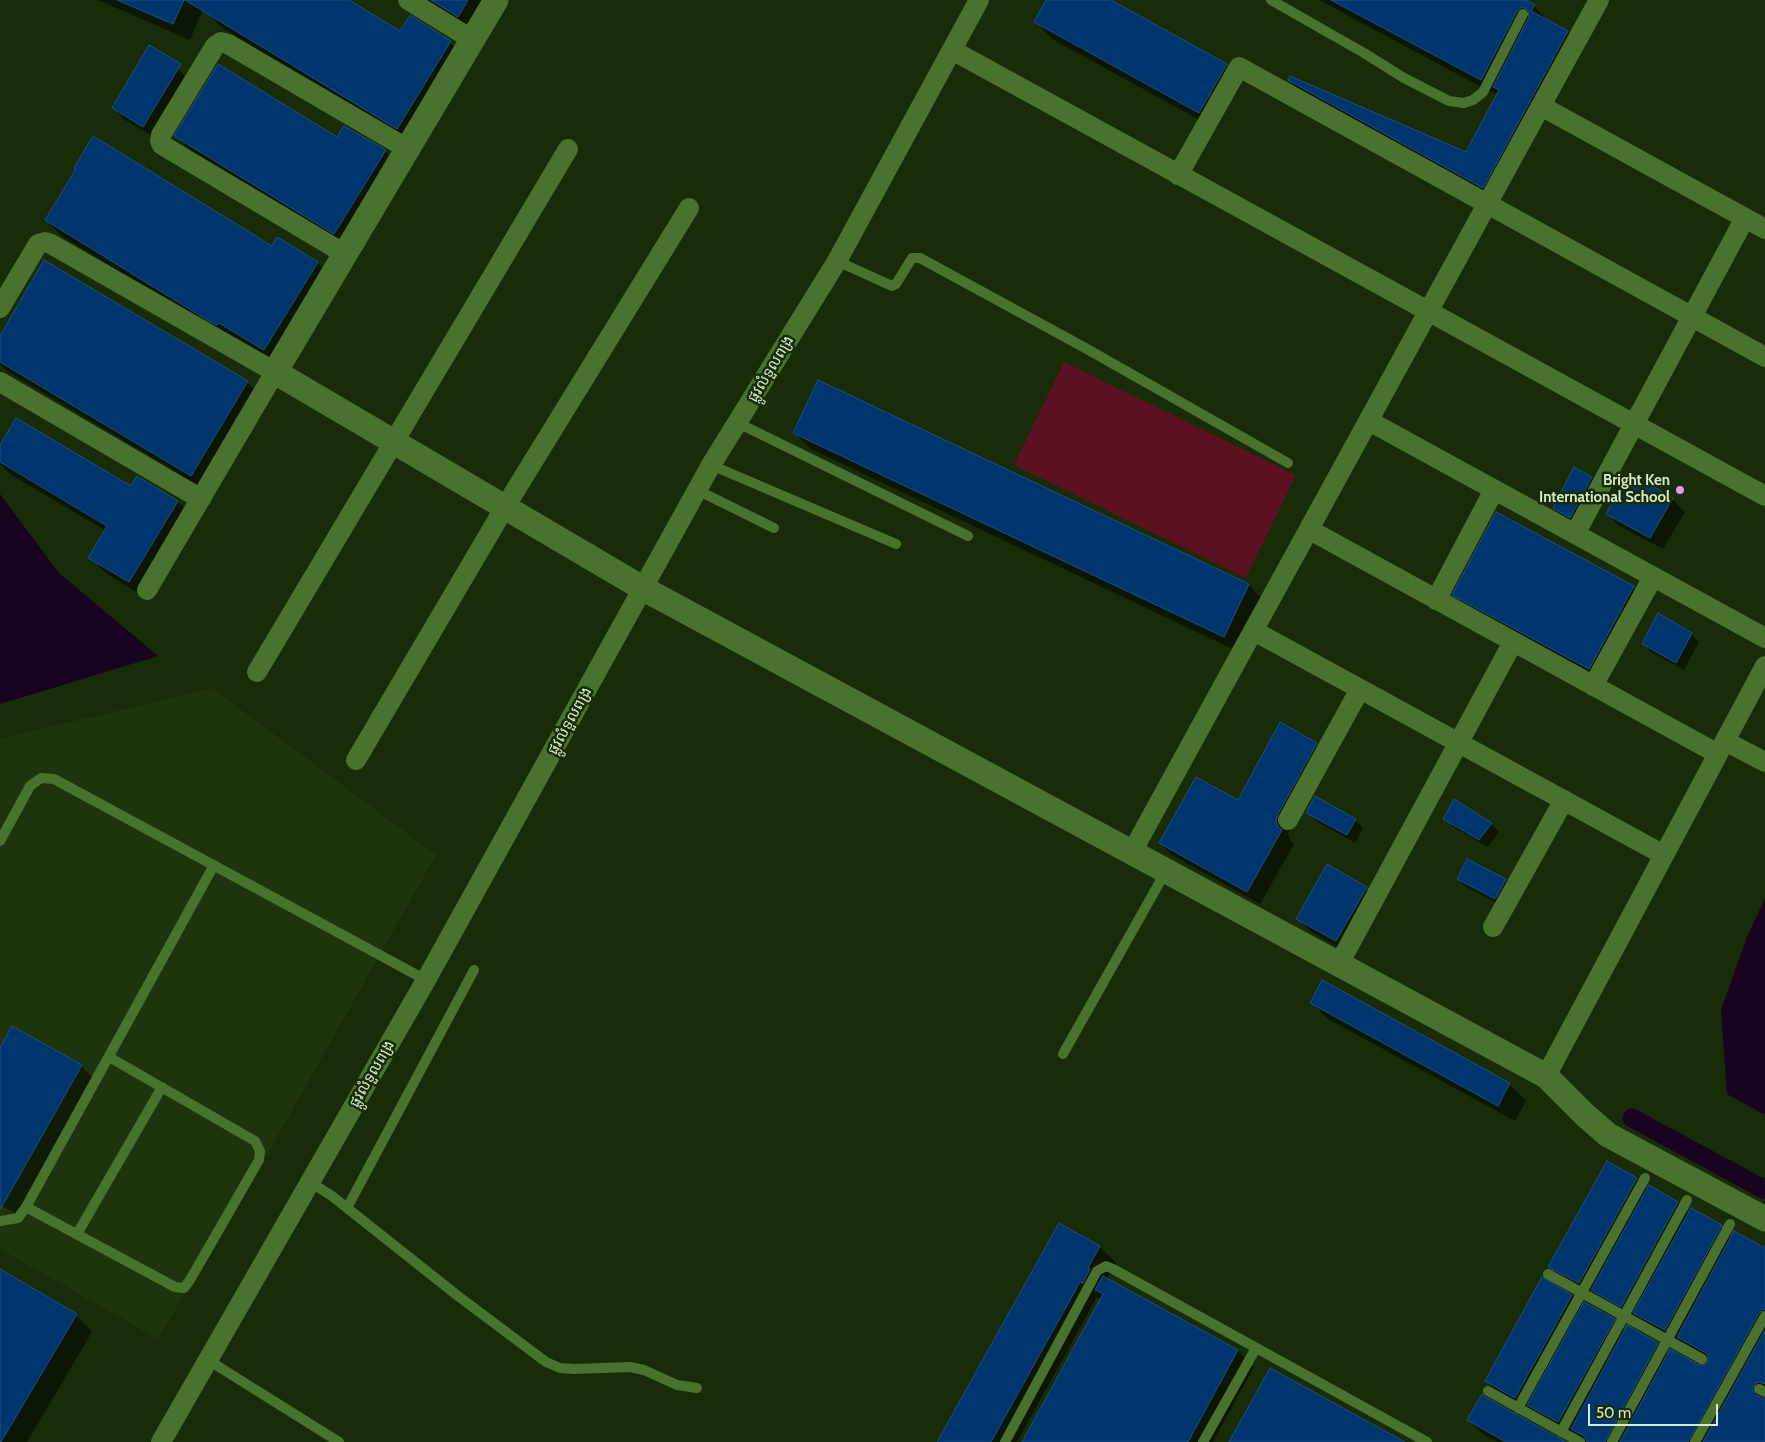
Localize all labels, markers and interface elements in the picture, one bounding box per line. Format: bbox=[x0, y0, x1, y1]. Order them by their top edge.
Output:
street label: ផ្លូវលំទួលពង្រ bbox=[744, 332, 798, 406]
place label: Bright Ken International School bbox=[1539, 472, 1670, 507]
marker: Bright Ken International School bbox=[1674, 484, 1686, 496]
street label: ផ្លូវលំទួលពង្រ bbox=[544, 684, 596, 758]
street label: ផ្លូវលំទួលពង្រ bbox=[346, 1037, 398, 1111]
scale bar bbox=[1590, 1394, 1720, 1426]
text: 50 m bbox=[1596, 1404, 1631, 1422]

